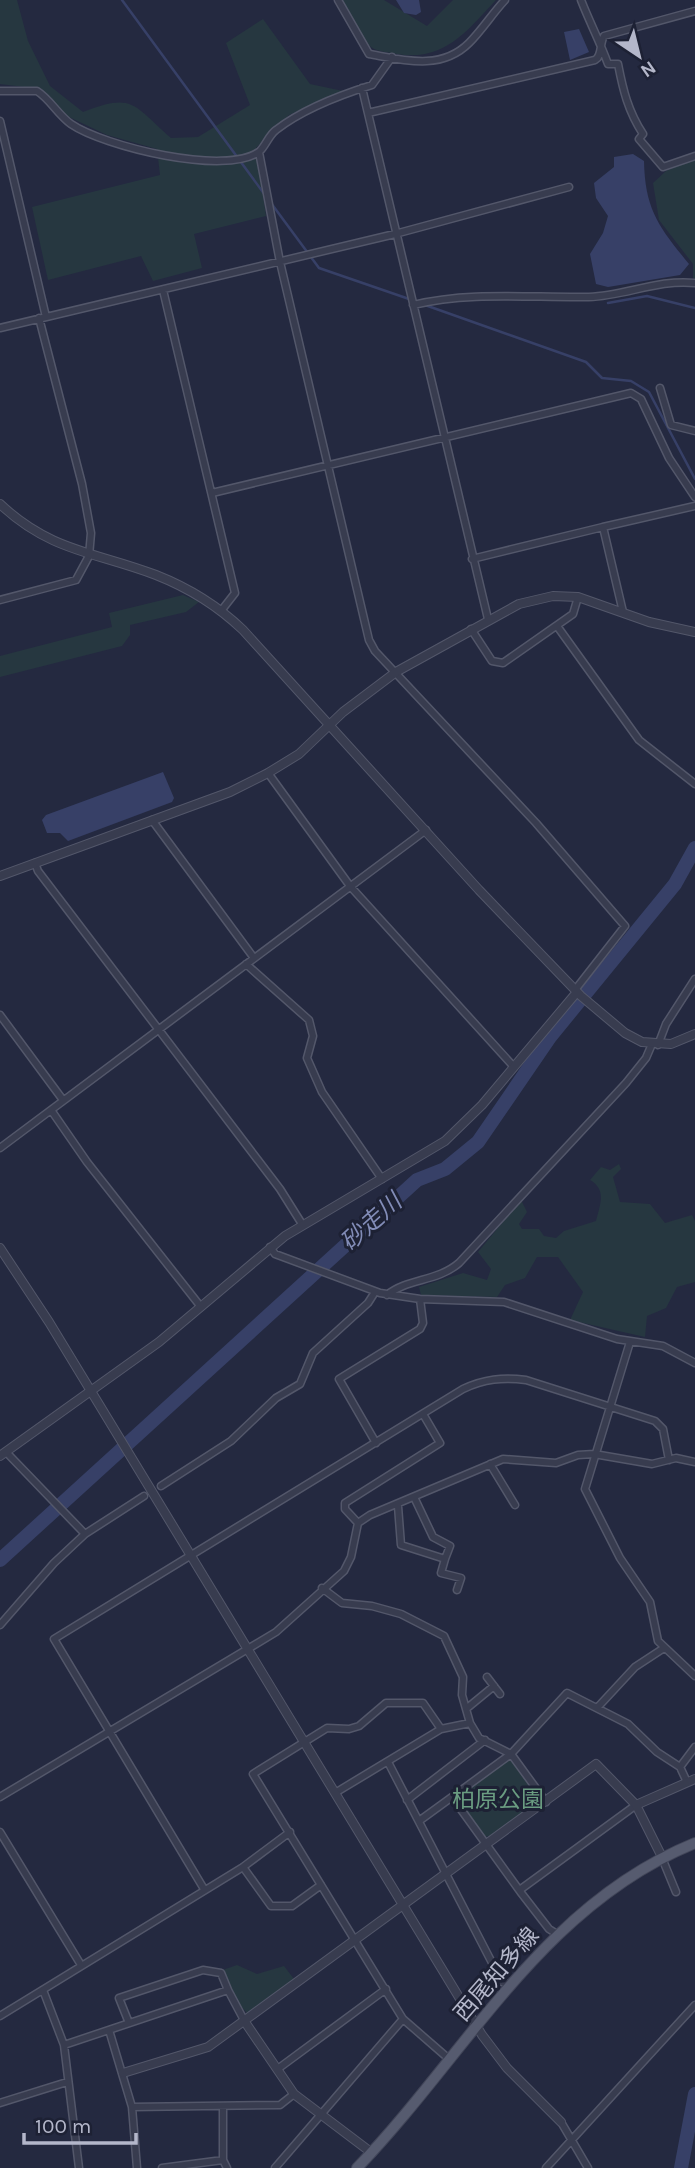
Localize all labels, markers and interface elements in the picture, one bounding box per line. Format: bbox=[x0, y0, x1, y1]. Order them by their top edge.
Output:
north arrow bbox=[604, 21, 674, 91]
text: N bbox=[636, 56, 660, 82]
water label: 砂走川 bbox=[335, 1185, 409, 1256]
park label: 柏原公園 bbox=[452, 1786, 544, 1813]
street label: 西尾知多線 bbox=[448, 1922, 544, 2027]
scale bar bbox=[24, 2102, 136, 2146]
text: 100 m bbox=[35, 2114, 92, 2138]

